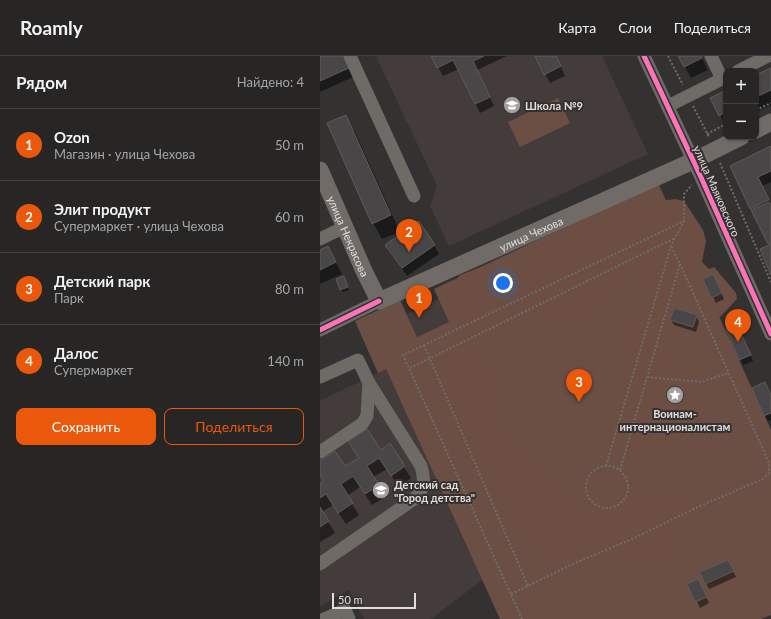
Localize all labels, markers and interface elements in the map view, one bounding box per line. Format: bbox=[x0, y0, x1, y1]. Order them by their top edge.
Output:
text: Roamly bbox=[20, 16, 83, 39]
text: Карта bbox=[558, 19, 596, 36]
text: Слои bbox=[618, 19, 652, 36]
text: Поделиться bbox=[674, 19, 751, 36]
map controls bbox=[723, 68, 759, 140]
button: + bbox=[723, 68, 759, 104]
text: Рядом bbox=[16, 72, 67, 93]
text: Найдено: 4 bbox=[237, 74, 304, 90]
school or university icon: Школа №9 bbox=[502, 95, 522, 115]
place label: Школа №9 bbox=[525, 99, 583, 112]
button: − bbox=[723, 104, 759, 140]
text: Ozon bbox=[54, 128, 90, 146]
text: 1 bbox=[25, 137, 33, 153]
text: 50 m bbox=[275, 137, 304, 153]
street label: улица Маяковского bbox=[691, 143, 743, 239]
text: Магазин · улица Чехова bbox=[54, 146, 195, 162]
street label: улица Некрасова bbox=[325, 194, 372, 279]
text: Элит продукт bbox=[54, 200, 151, 218]
text: 2 bbox=[25, 209, 33, 225]
text: 60 m bbox=[275, 209, 304, 225]
street label: улица Чехова bbox=[497, 213, 565, 253]
text: Супермаркет · улица Чехова bbox=[54, 218, 224, 234]
pin: 2 bbox=[396, 219, 422, 252]
text: Детский парк bbox=[54, 272, 151, 290]
your location bbox=[493, 273, 513, 293]
text: 3 bbox=[25, 281, 33, 297]
text: 80 m bbox=[275, 281, 304, 297]
pin: 1 bbox=[406, 285, 432, 318]
text: Парк bbox=[54, 290, 84, 306]
pin: 4 bbox=[725, 309, 751, 342]
text: Далос bbox=[54, 344, 99, 362]
text: 4 bbox=[25, 353, 33, 369]
text: 140 m bbox=[267, 353, 304, 369]
text: Супермаркет bbox=[54, 362, 133, 378]
pin: 3 bbox=[566, 369, 592, 402]
place icon: Воинам- интернационалистам bbox=[665, 385, 685, 405]
place label: Воинам- интернационалистам bbox=[620, 407, 731, 433]
button: Сохранить bbox=[16, 408, 156, 445]
button: Поделиться bbox=[164, 408, 304, 445]
place label: Детский сад "Город детства" bbox=[394, 478, 475, 504]
school or university icon: Детский сад "Город детства" bbox=[371, 480, 391, 500]
scale bar bbox=[332, 591, 416, 610]
text: 50 m bbox=[338, 593, 363, 606]

